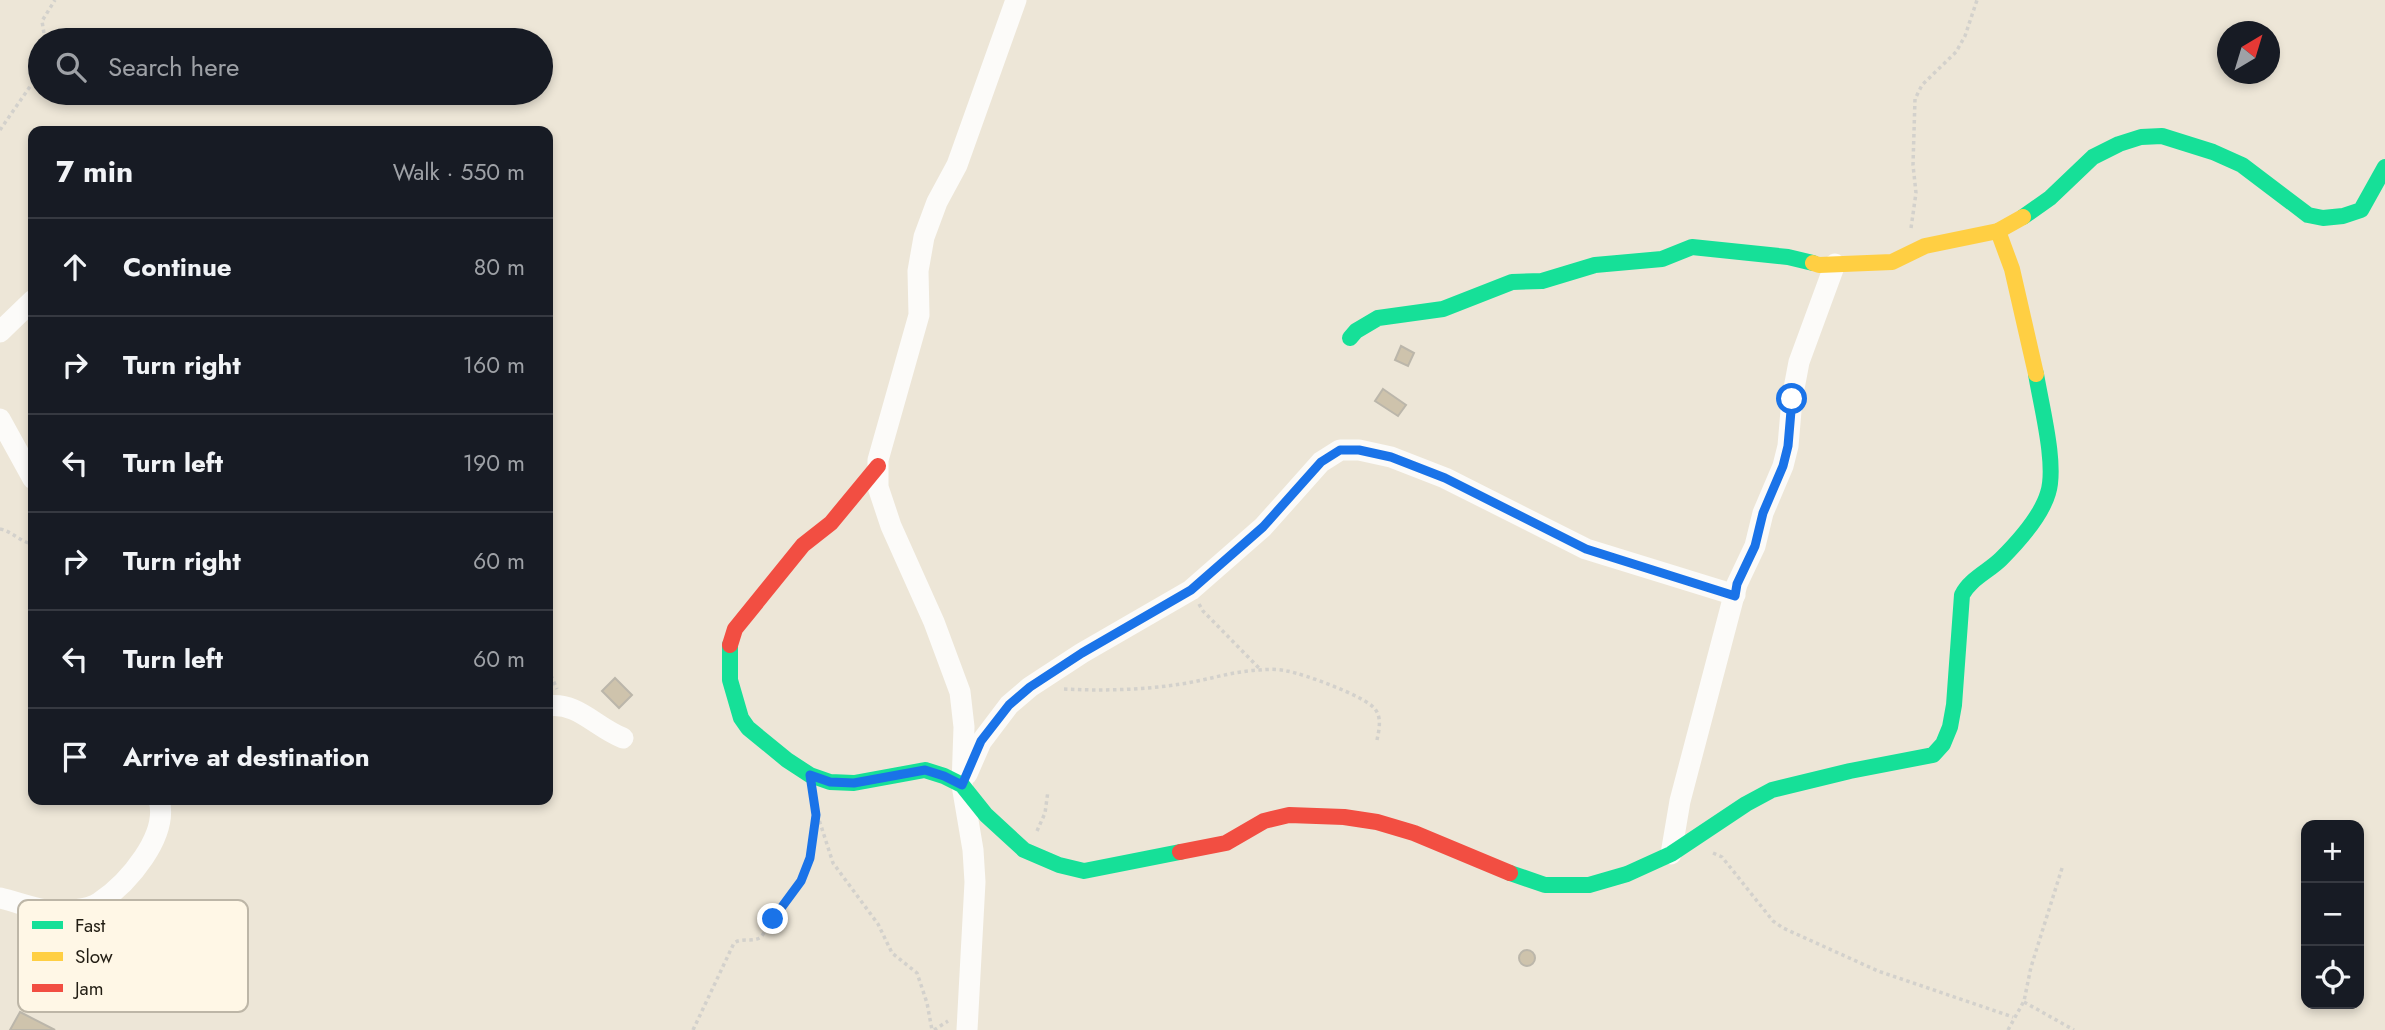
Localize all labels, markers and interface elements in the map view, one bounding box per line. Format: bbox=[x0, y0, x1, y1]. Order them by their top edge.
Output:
north arrow bbox=[2217, 21, 2280, 84]
search box bbox=[28, 28, 553, 105]
icon: search bbox=[52, 48, 90, 86]
text: Search here bbox=[108, 48, 240, 86]
text: 7 min bbox=[56, 150, 133, 193]
text: Walk · 550 m bbox=[393, 155, 525, 189]
icon: ahead bbox=[56, 248, 94, 286]
text: Continue bbox=[123, 248, 232, 286]
text: 80 m bbox=[474, 250, 525, 284]
icon: right bbox=[56, 346, 94, 384]
text: Turn right bbox=[123, 346, 241, 384]
text: 160 m bbox=[463, 348, 525, 382]
route start bbox=[1776, 383, 1807, 414]
icon: left bbox=[56, 444, 94, 482]
text: Turn left bbox=[123, 444, 223, 482]
text: 190 m bbox=[463, 446, 525, 480]
icon: right bbox=[56, 542, 94, 580]
text: Turn right bbox=[123, 542, 241, 580]
text: 60 m bbox=[473, 544, 525, 578]
icon: left bbox=[56, 640, 94, 678]
text: Turn left bbox=[123, 640, 223, 678]
text: 60 m bbox=[473, 642, 525, 676]
icon: arrive bbox=[56, 738, 94, 776]
text: Arrive at destination bbox=[123, 738, 370, 776]
map controls bbox=[2301, 820, 2364, 1009]
button: + bbox=[2301, 820, 2364, 883]
button: − bbox=[2301, 883, 2364, 946]
legend bbox=[18, 900, 248, 1012]
route end bbox=[757, 903, 788, 934]
text: Fast bbox=[75, 912, 106, 939]
text: Slow bbox=[75, 943, 113, 970]
button: locate bbox=[2301, 946, 2364, 1009]
text: Jam bbox=[72, 975, 104, 1002]

